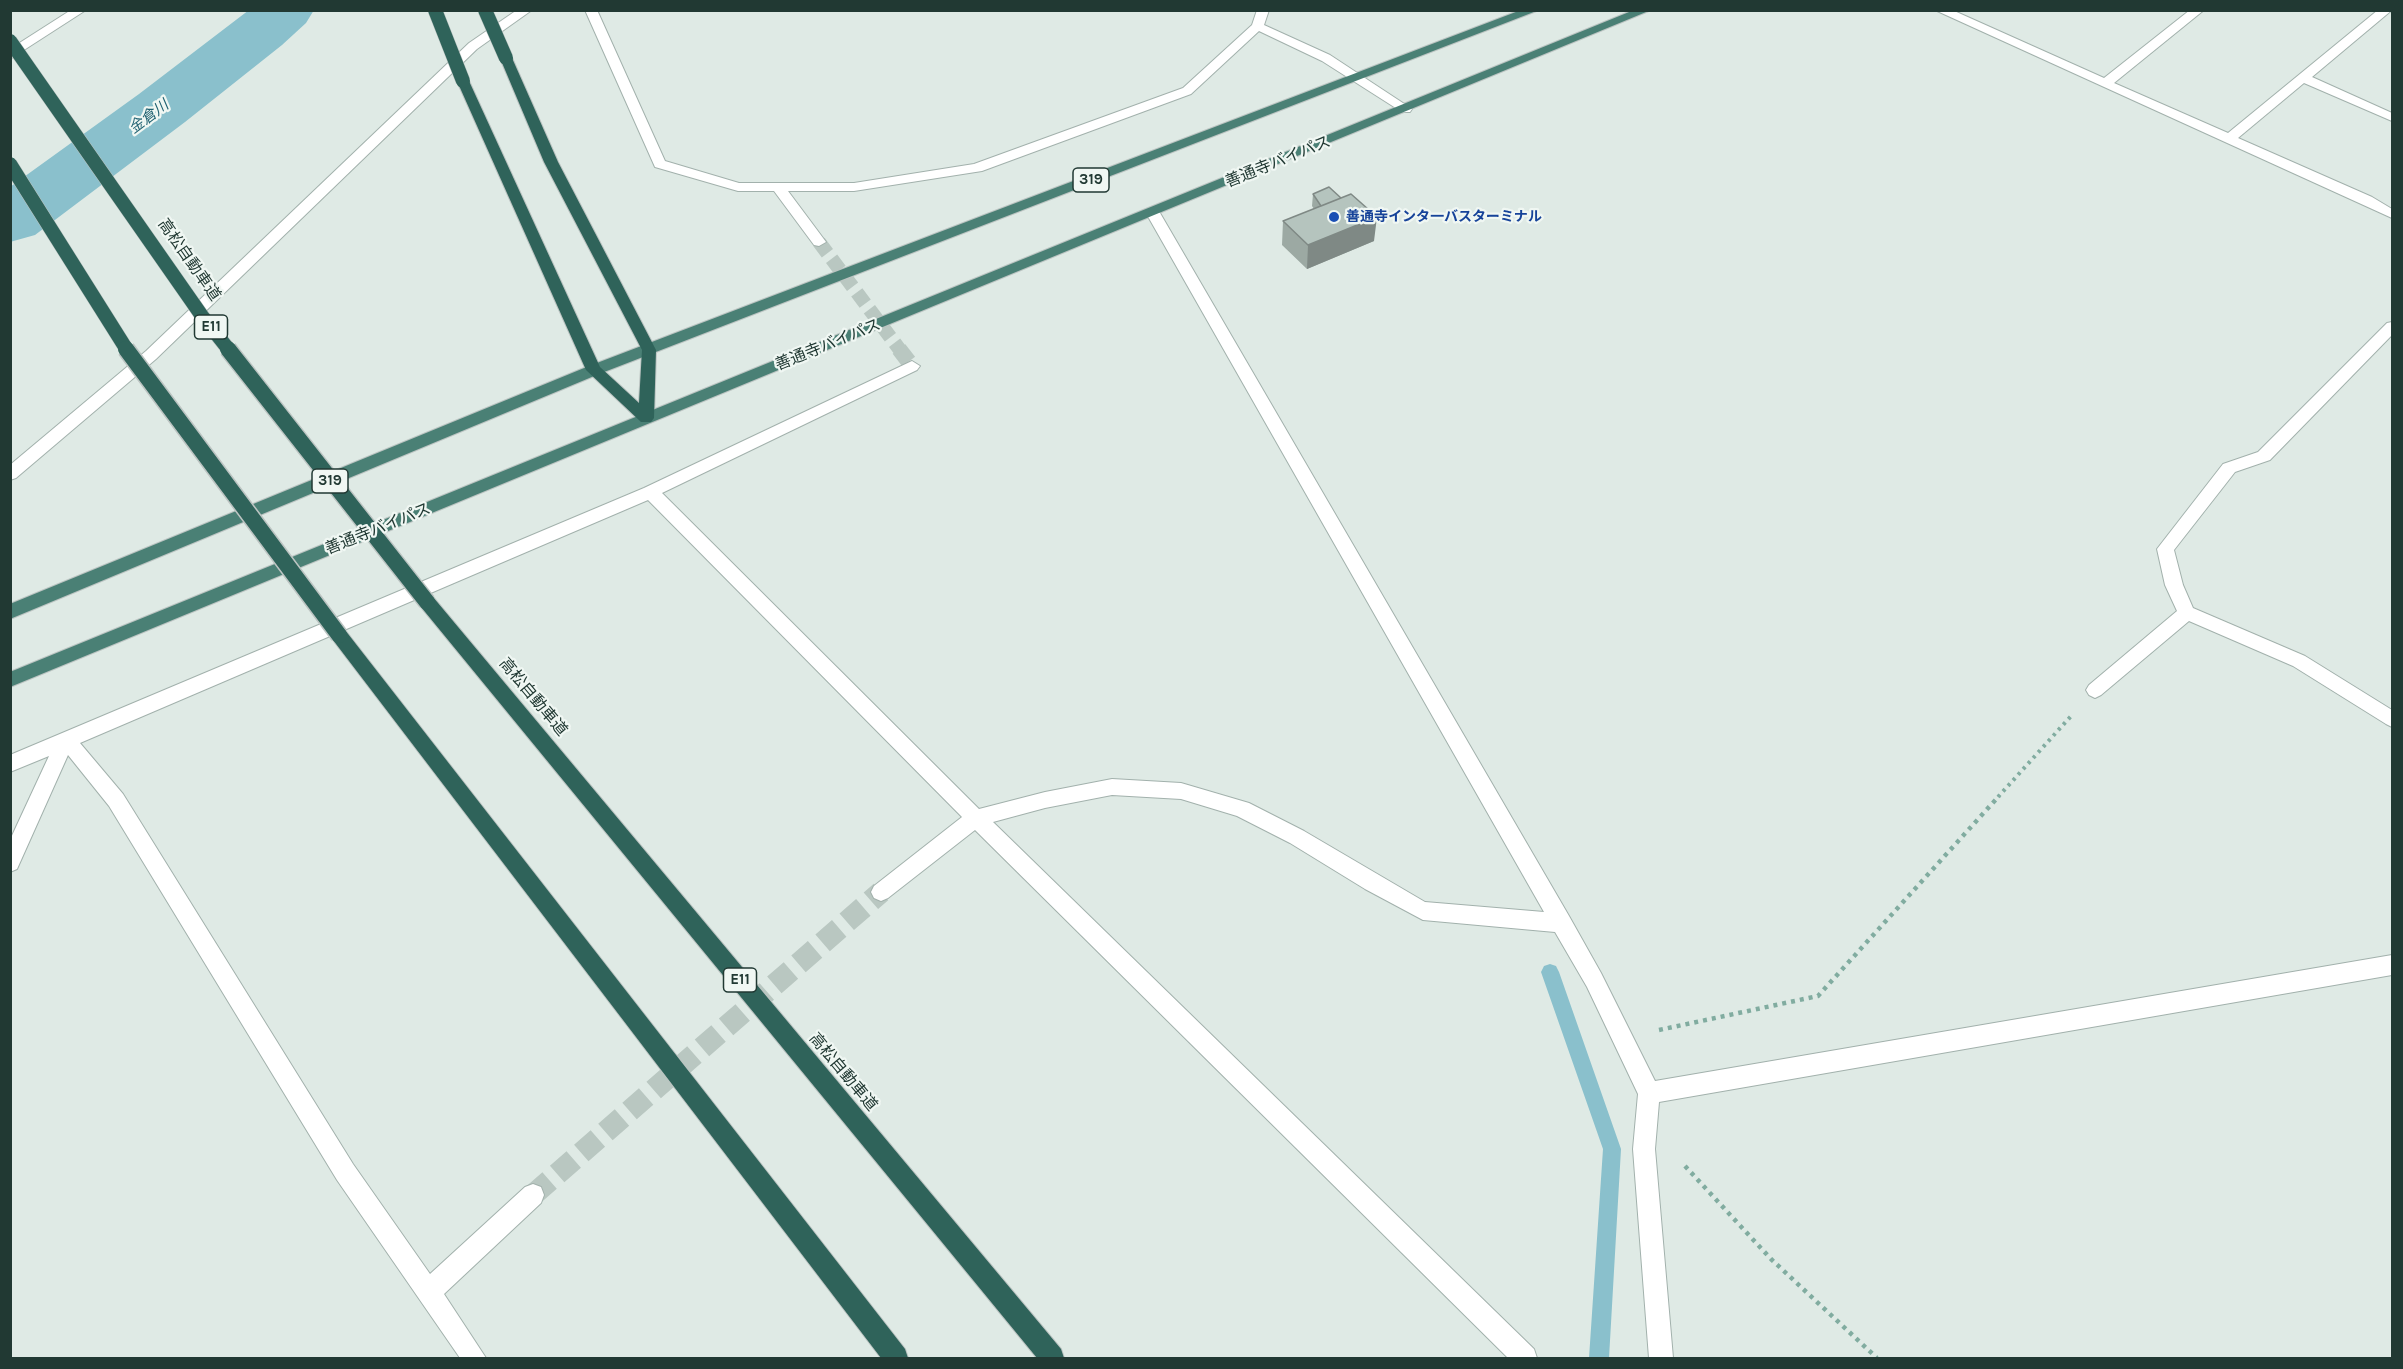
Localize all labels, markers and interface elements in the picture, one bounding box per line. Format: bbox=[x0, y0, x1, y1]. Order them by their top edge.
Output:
water label: 金倉川 bbox=[126, 96, 172, 138]
street label: 善通寺バイパス bbox=[1222, 132, 1334, 192]
road number: 319 bbox=[1073, 168, 1109, 192]
place label: 善通寺インタ一バスターミナル bbox=[1346, 209, 1542, 225]
marker: 善通寺インタ一バスターミナル bbox=[1327, 210, 1341, 224]
street label: 高松自動車道 bbox=[154, 215, 224, 305]
road number: E11 bbox=[194, 315, 228, 339]
street label: 善通寺バイパス bbox=[772, 315, 884, 375]
road number: 319 bbox=[312, 469, 348, 493]
street label: 善通寺バイパス bbox=[322, 499, 434, 559]
street label: 高松自動車道 bbox=[495, 654, 571, 740]
road number: E11 bbox=[724, 968, 756, 992]
street label: 高松自動車道 bbox=[805, 1029, 881, 1115]

